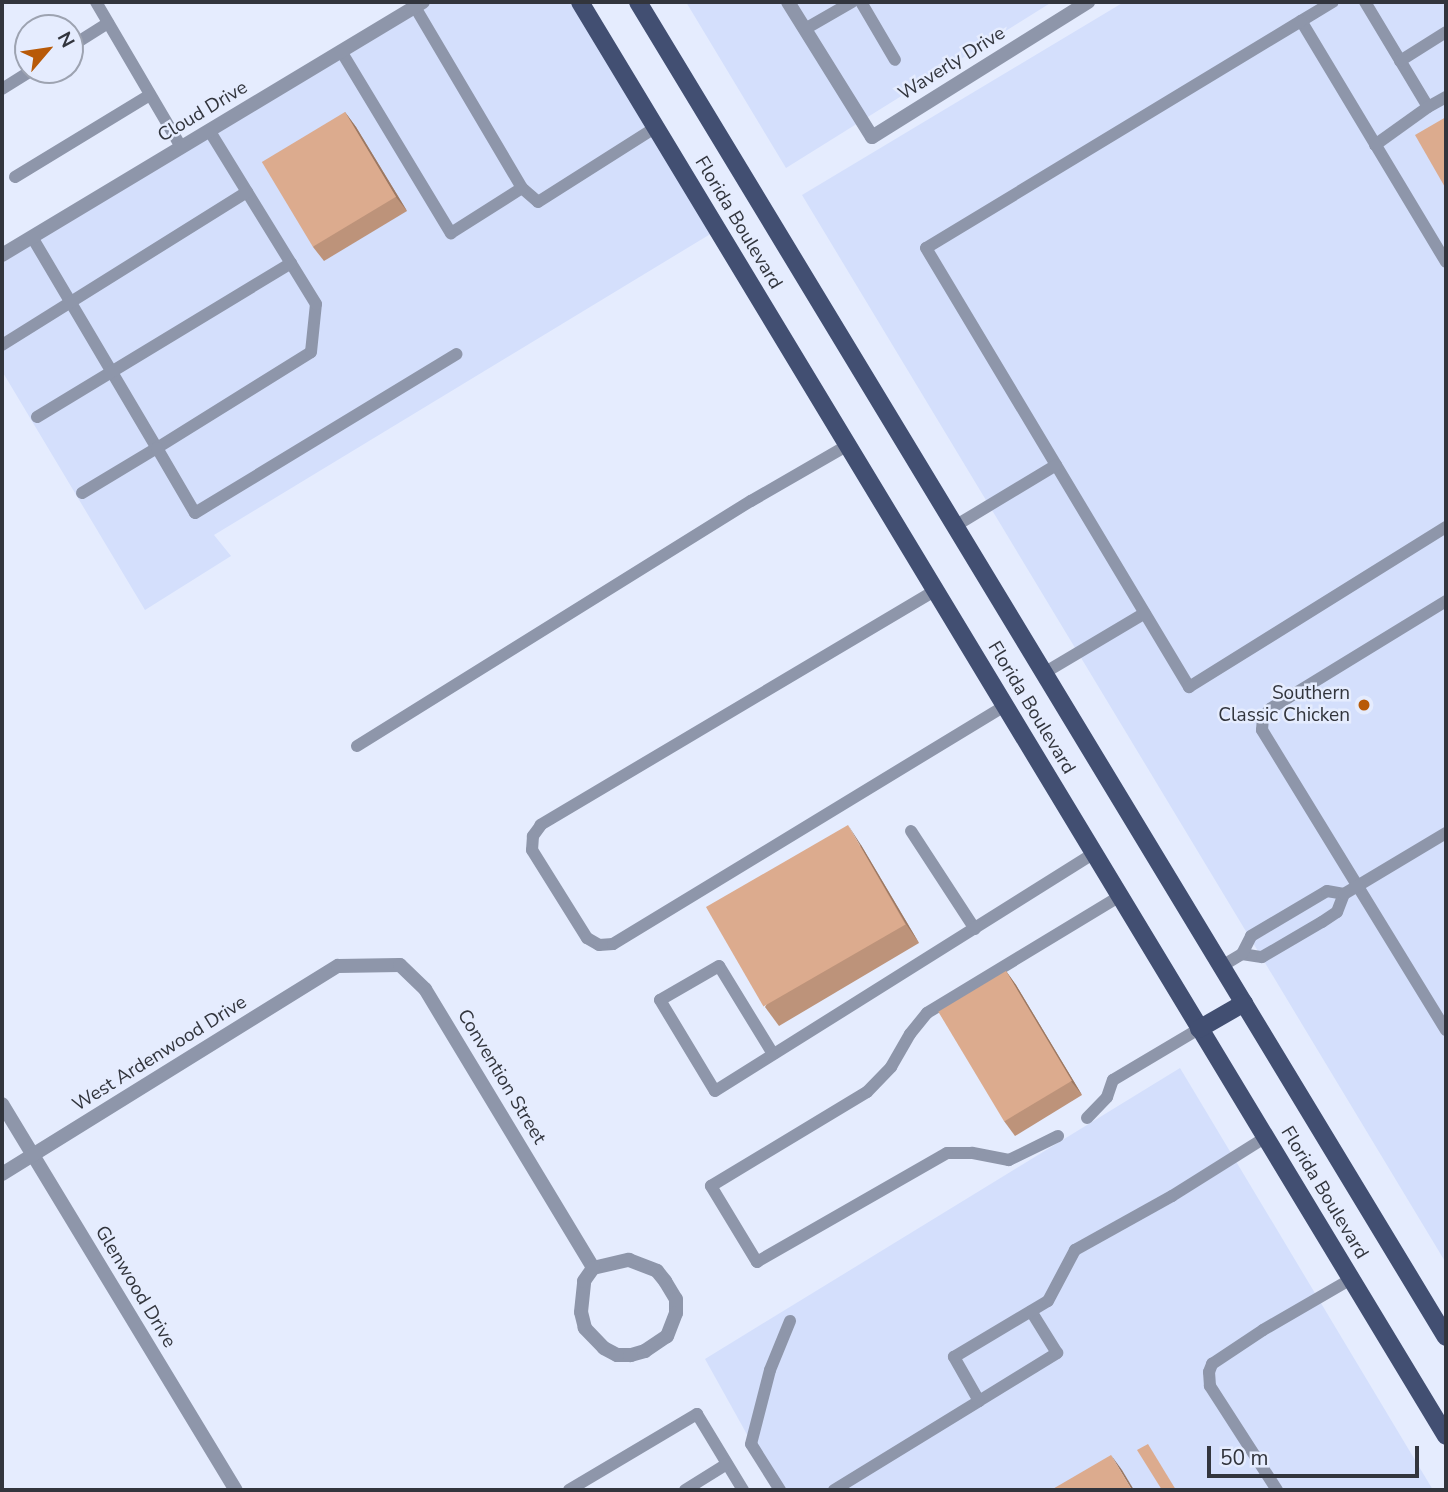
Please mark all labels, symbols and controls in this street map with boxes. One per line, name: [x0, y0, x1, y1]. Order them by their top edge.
north arrow: [14, 14, 84, 84]
street label: Waverly Drive: [894, 22, 1010, 106]
text: N: [51, 27, 80, 52]
street label: Cloud Drive: [154, 76, 252, 148]
street label: Florida Boulevard: [689, 153, 787, 293]
street label: Florida Boulevard: [982, 638, 1080, 778]
place label: Southern Classic Chicken: [1218, 683, 1350, 727]
marker: Southern Classic Chicken: [1356, 697, 1372, 713]
street label: West Ardenwood Drive: [69, 991, 251, 1117]
street label: Convention Street: [452, 1006, 550, 1148]
street label: Florida Boulevard: [1275, 1123, 1373, 1263]
street label: Glenwood Drive: [90, 1222, 180, 1352]
scale bar: [1210, 1432, 1422, 1476]
text: 50 m: [1220, 1444, 1269, 1472]

